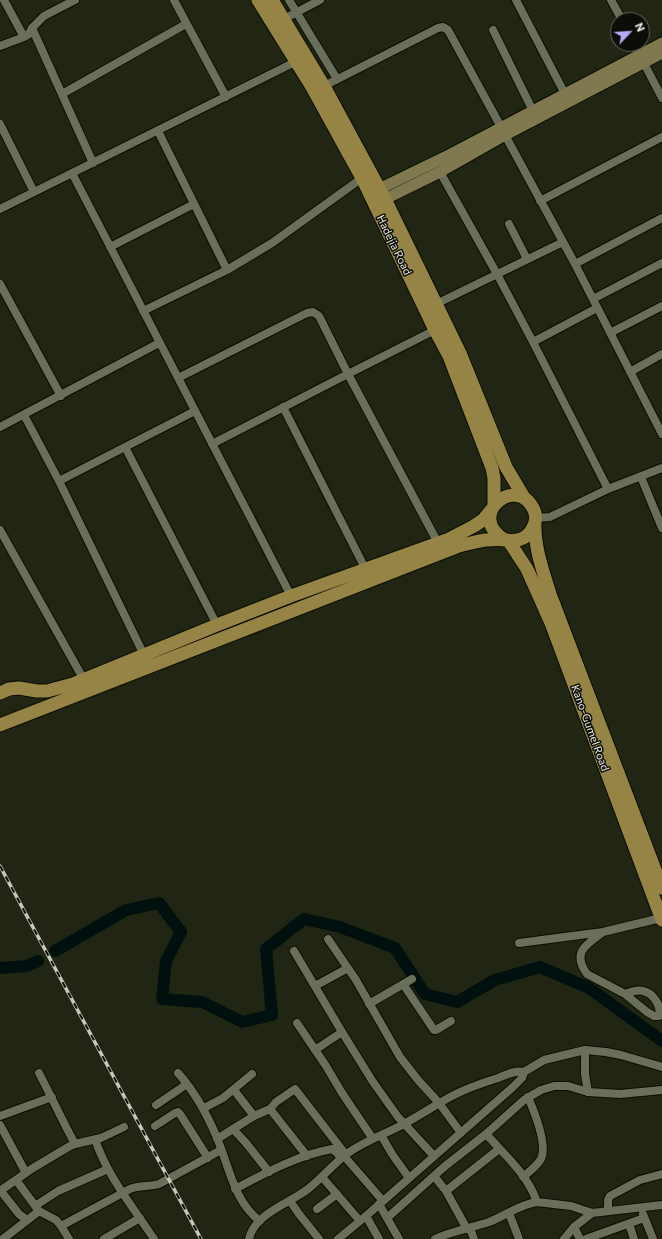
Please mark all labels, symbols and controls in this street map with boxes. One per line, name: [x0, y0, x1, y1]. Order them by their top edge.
north arrow: [610, 12, 650, 52]
text: N: [633, 21, 648, 34]
street label: Hadejia Road: [374, 213, 414, 277]
street label: Kano-Gumel Road: [568, 683, 612, 773]

